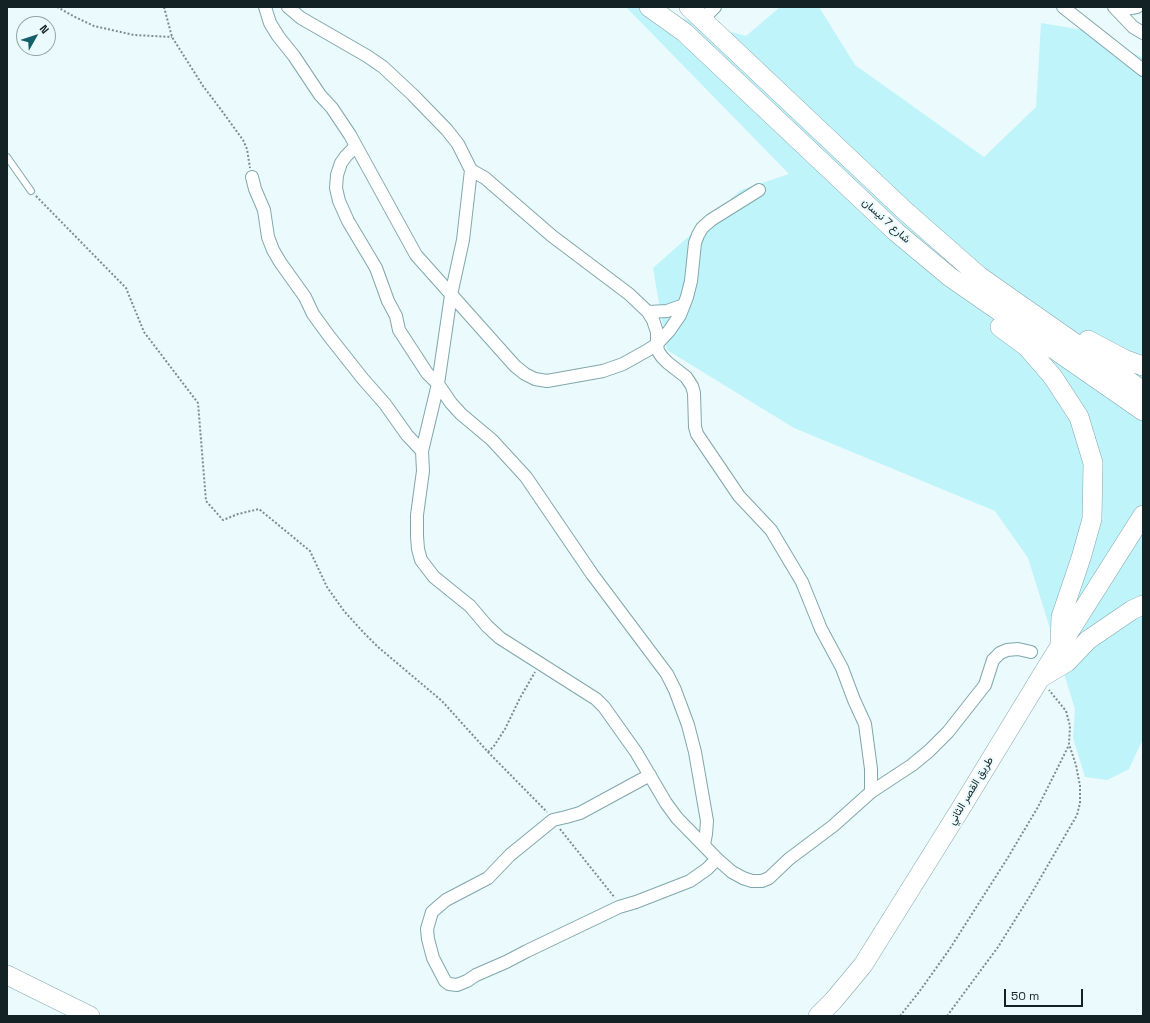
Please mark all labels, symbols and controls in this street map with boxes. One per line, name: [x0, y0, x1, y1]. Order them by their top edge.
north arrow: [16, 16, 56, 56]
text: N: [37, 22, 52, 36]
street label: شارع 7 نيسان: [859, 196, 913, 246]
street label: طريق القصر الثاني: [946, 755, 996, 827]
scale bar: [1006, 981, 1085, 1007]
text: 50 m: [1011, 988, 1039, 1004]

